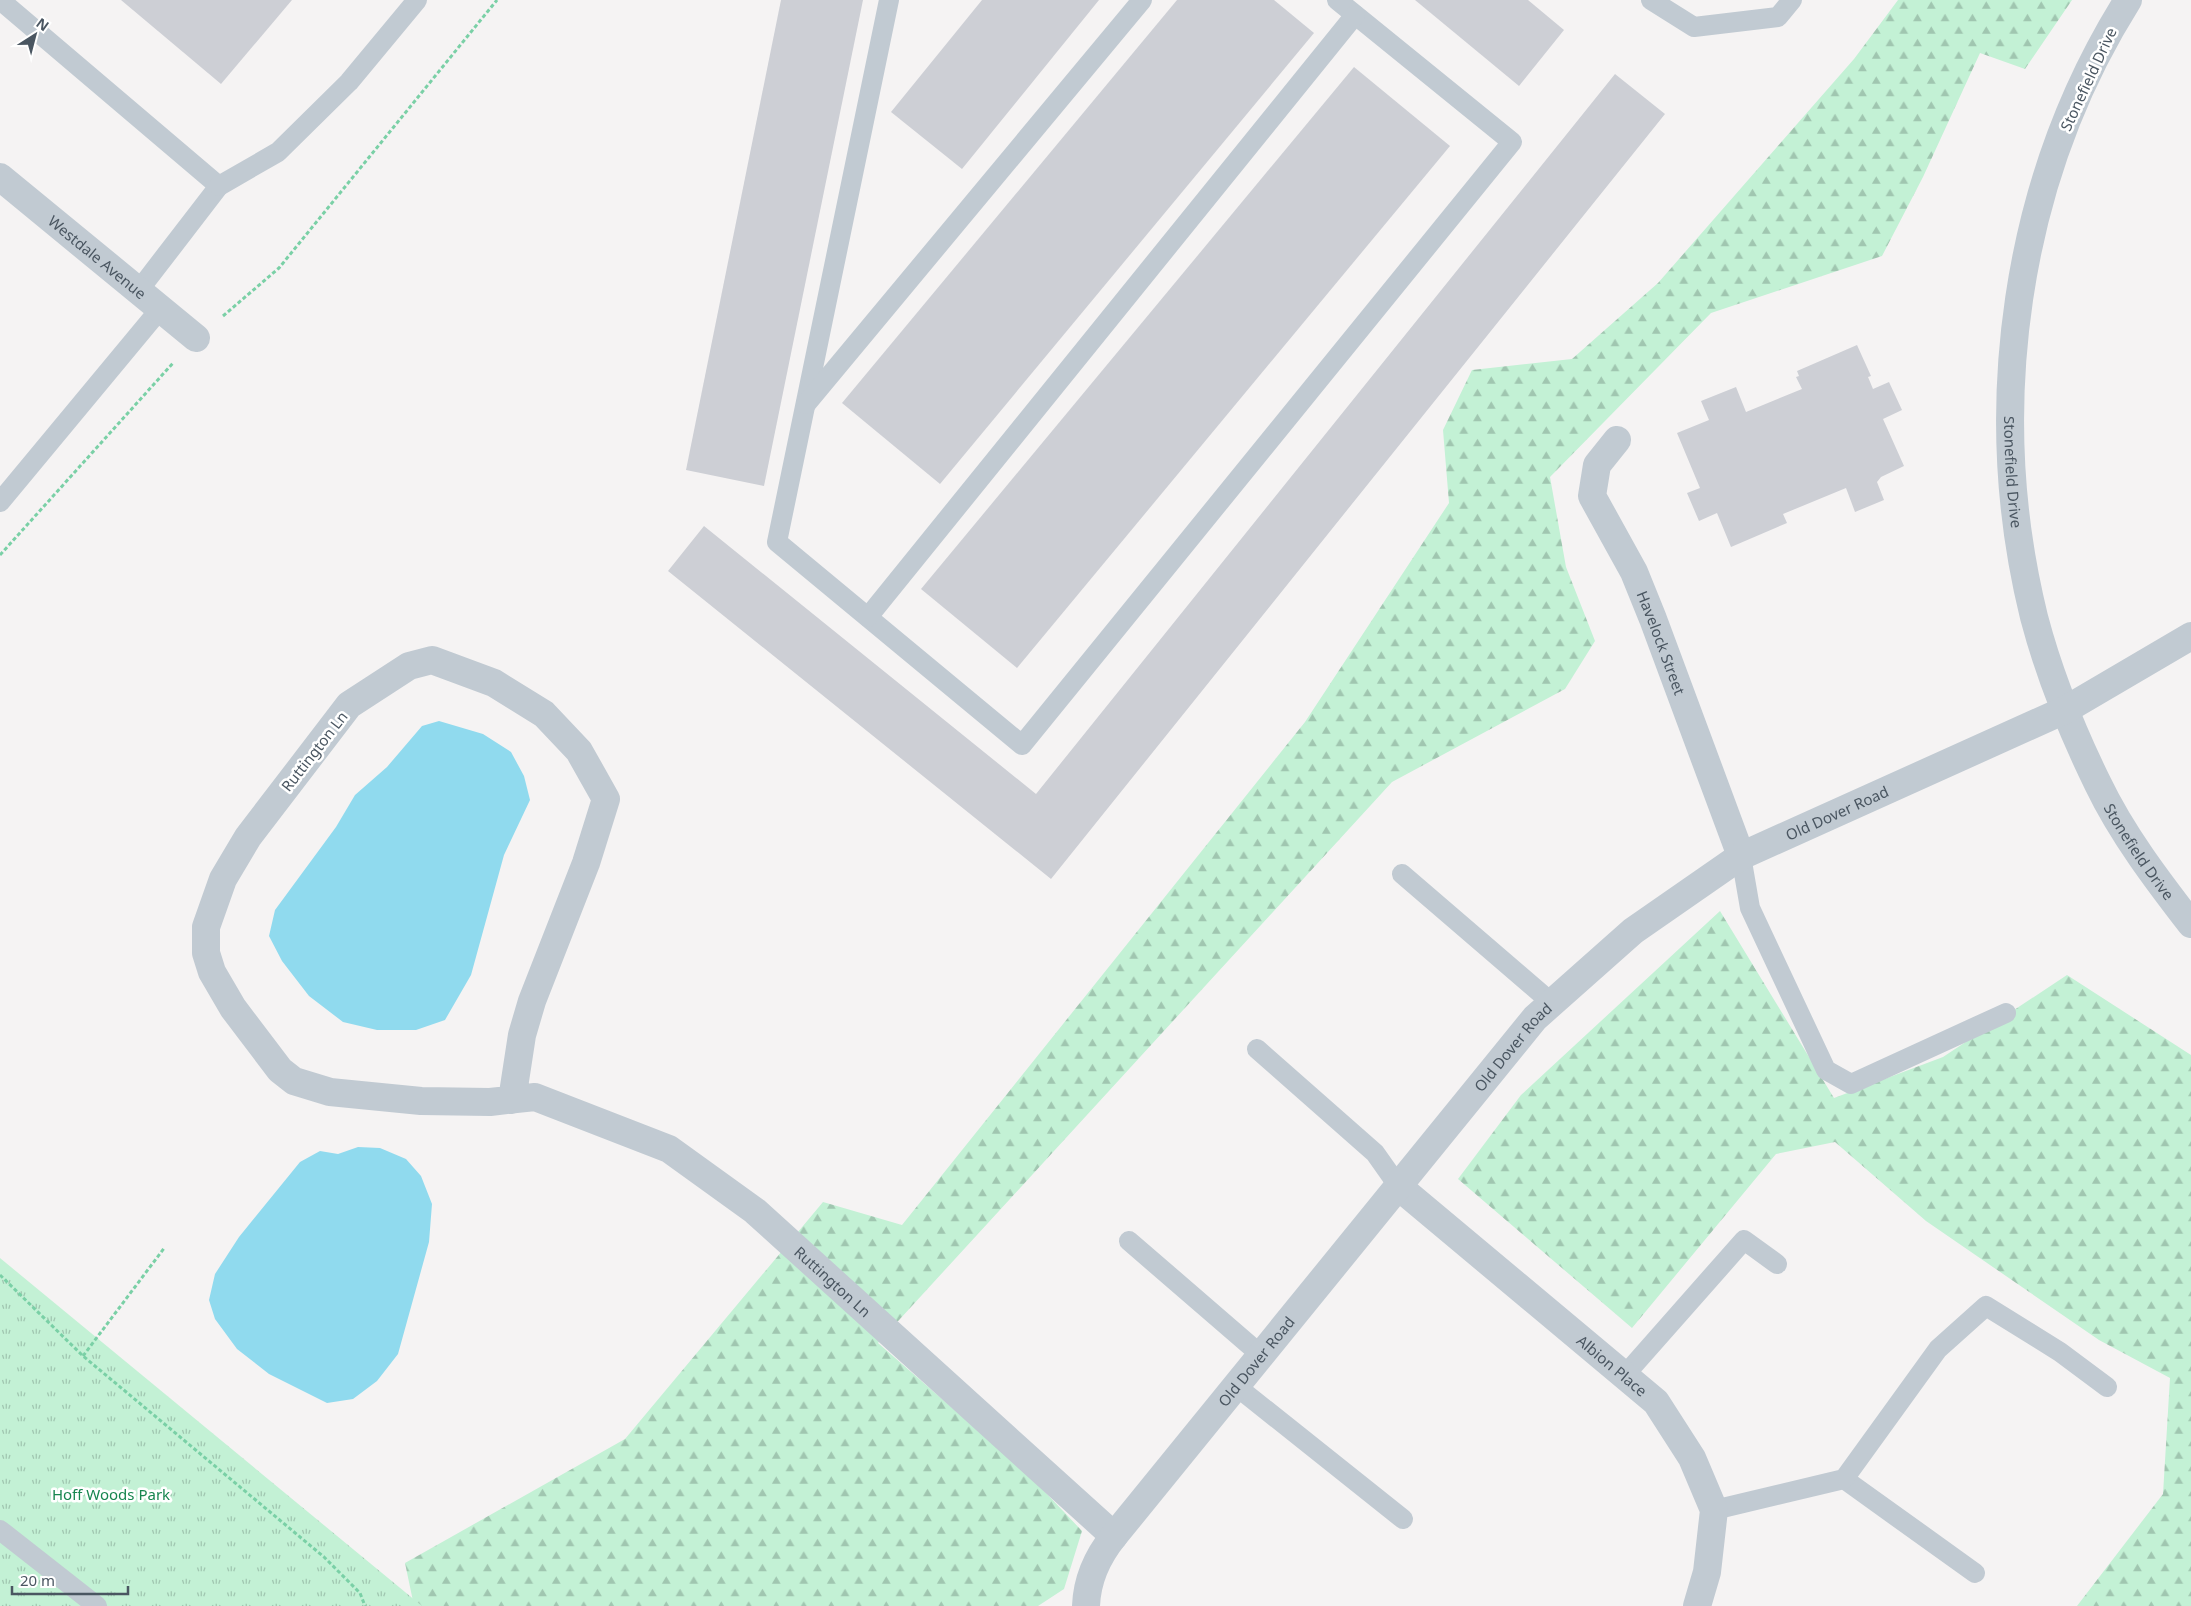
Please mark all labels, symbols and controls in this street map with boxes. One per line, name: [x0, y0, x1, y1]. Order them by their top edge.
north arrow: [10, 10, 60, 60]
text: N: [33, 13, 53, 35]
street label: Stonefield Drive: [2055, 24, 2121, 134]
street label: Westdale Avenue: [44, 211, 151, 303]
street label: Stonefield Drive: [2000, 416, 2027, 529]
street label: Havelock Street: [1633, 588, 1690, 698]
street label: Ruttington Ln: [276, 707, 352, 795]
street label: Old Dover Road: [1782, 781, 1892, 845]
street label: Stonefield Drive: [2100, 800, 2179, 904]
street label: Old Dover Road: [1469, 998, 1556, 1095]
street label: Ruttington Ln: [790, 1242, 875, 1321]
street label: Old Dover Road: [1213, 1312, 1299, 1410]
street label: Albion Place: [1573, 1330, 1652, 1401]
park label: Hoff Woods Park: [52, 1484, 170, 1504]
scale bar: [12, 1564, 129, 1596]
text: 20 m: [20, 1570, 55, 1590]

